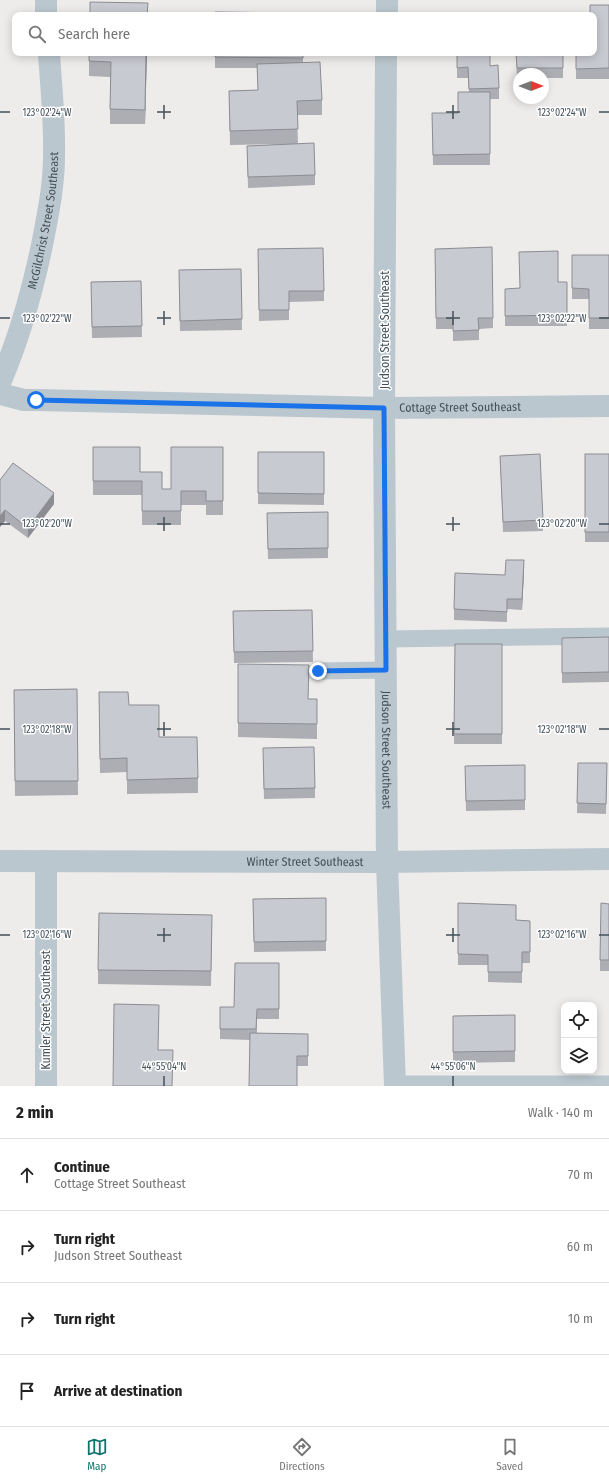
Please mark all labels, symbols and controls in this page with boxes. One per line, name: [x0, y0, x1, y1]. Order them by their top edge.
search box: [12, 12, 597, 56]
icon: search: [26, 23, 48, 45]
text: Search here: [58, 25, 130, 43]
north arrow: [513, 68, 549, 104]
text: 123°02'24"W: [23, 107, 72, 119]
text: 123°02'24"W: [538, 107, 587, 119]
street label: McGilchrist Street Southeast: [25, 152, 61, 291]
street label: Judson Street Southeast: [378, 271, 392, 389]
text: 123°02'22"W: [22, 313, 72, 325]
text: 123°02'22"W: [537, 313, 587, 325]
route start: [27, 391, 45, 409]
street label: Cottage Street Southeast: [399, 400, 521, 415]
text: 123°02'20"W: [22, 518, 72, 530]
text: 123°02'20"W: [537, 518, 587, 530]
route end: [309, 662, 327, 680]
street label: Judson Street Southeast: [379, 691, 394, 809]
text: 123°02'18"W: [22, 724, 72, 736]
text: 123°02'18"W: [537, 724, 587, 736]
street label: Winter Street Southeast: [246, 855, 364, 869]
text: 123°02'16"W: [23, 929, 72, 941]
text: 123°02'16"W: [538, 929, 587, 941]
street label: Kumler Street Southeast: [39, 950, 53, 1070]
map controls: [561, 1002, 597, 1074]
button: locate: [561, 1002, 597, 1038]
button: layers: [561, 1038, 597, 1074]
text: 44°55'04"N: [142, 1061, 186, 1073]
text: 44°55'06"N: [431, 1061, 475, 1073]
text: 2 min: [16, 1102, 54, 1123]
text: Walk · 140 m: [528, 1105, 593, 1120]
text: Continue: [54, 1158, 110, 1176]
icon: ahead: [16, 1164, 38, 1186]
text: 70 m: [568, 1167, 593, 1182]
text: Cottage Street Southeast: [54, 1176, 186, 1191]
text: Turn right: [54, 1230, 115, 1248]
icon: right: [16, 1236, 38, 1258]
text: 60 m: [567, 1239, 593, 1254]
text: Judson Street Southeast: [54, 1248, 182, 1263]
icon: right: [16, 1308, 38, 1330]
text: Turn right: [54, 1310, 115, 1328]
text: 10 m: [568, 1311, 593, 1326]
icon: arrive: [16, 1380, 38, 1402]
text: Arrive at destination: [54, 1382, 182, 1400]
tab: Map: [86, 1436, 108, 1473]
tab: Directions: [279, 1436, 325, 1473]
tab: Saved: [496, 1436, 523, 1473]

